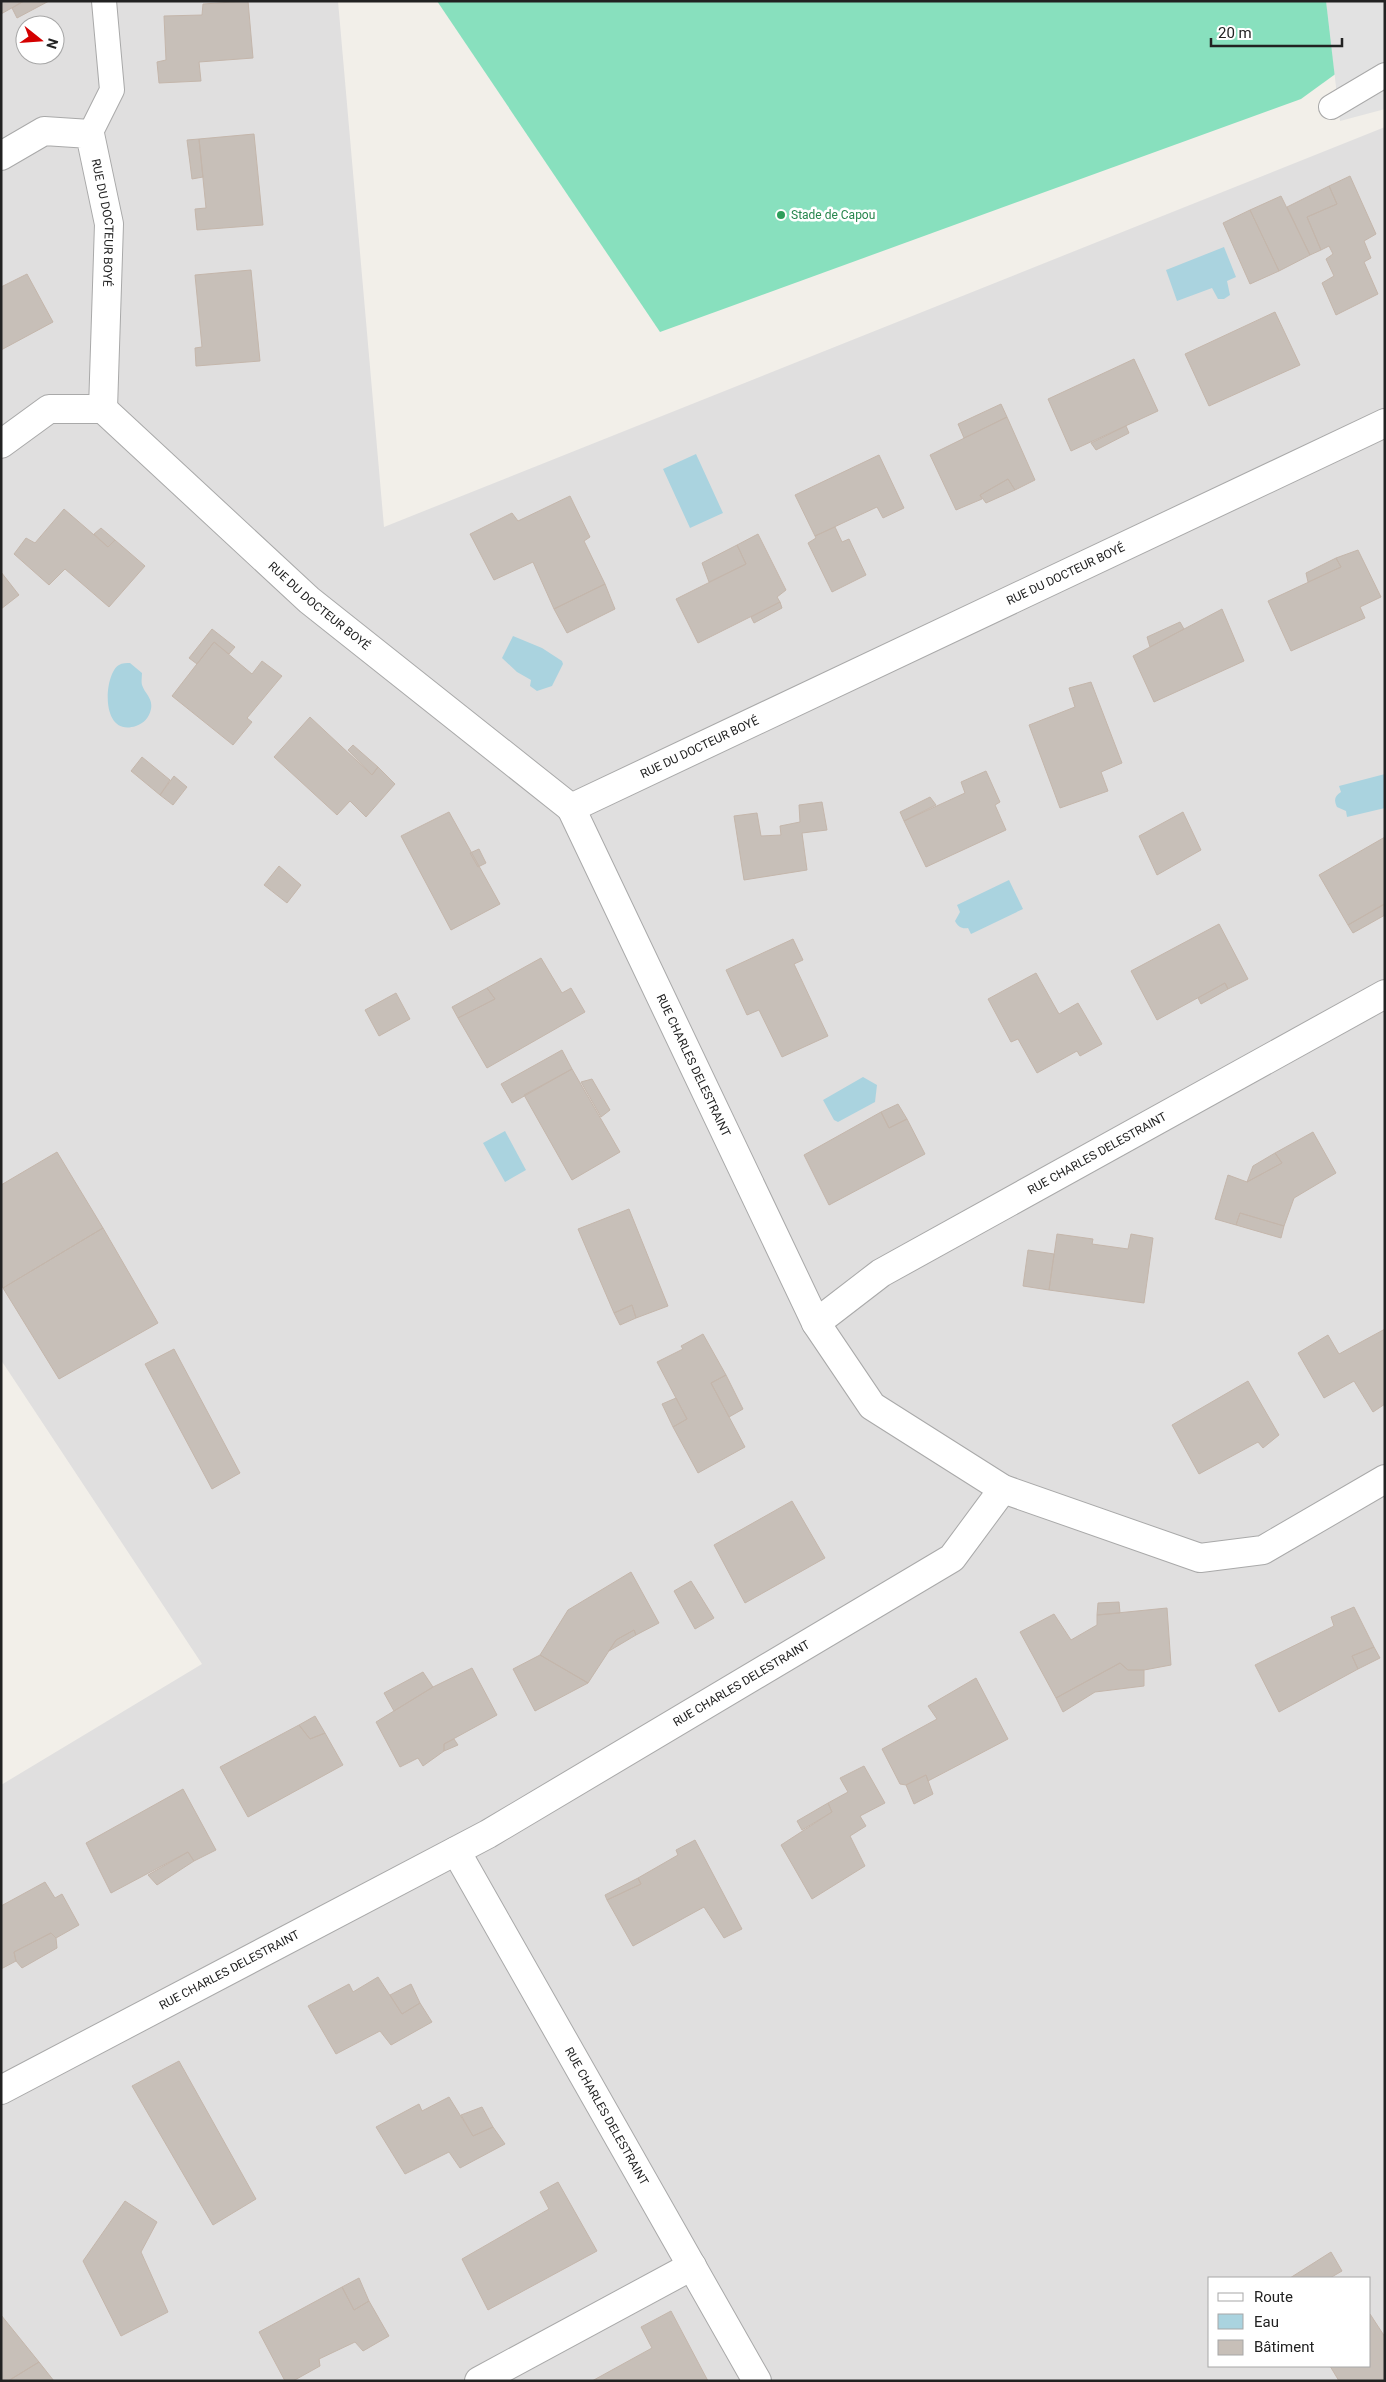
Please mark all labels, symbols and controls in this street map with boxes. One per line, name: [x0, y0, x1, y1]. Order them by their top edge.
north arrow: [15, 15, 65, 65]
scale bar: [1211, 15, 1342, 47]
text: 20 m: [1218, 24, 1252, 42]
text: N: [43, 37, 62, 51]
street label: RUE DU DOCTEUR BOYÉ: [88, 158, 116, 287]
place label: Stade de Capou: [791, 208, 875, 222]
marker: Stade de Capou: [775, 209, 787, 221]
street label: RUE DU DOCTEUR BOYÉ: [1004, 539, 1127, 608]
street label: RUE DU DOCTEUR BOYÉ: [265, 559, 374, 653]
street label: RUE DU DOCTEUR BOYÉ: [638, 712, 761, 781]
street label: RUE CHARLES DELESTRAINT: [654, 992, 733, 1139]
street label: RUE CHARLES DELESTRAINT: [1025, 1109, 1169, 1197]
street label: RUE CHARLES DELESTRAINT: [671, 1637, 812, 1729]
street label: RUE CHARLES DELESTRAINT: [157, 1927, 302, 2013]
street label: RUE CHARLES DELESTRAINT: [562, 2045, 651, 2188]
legend: [1208, 2277, 1371, 2367]
text: Route: [1254, 2288, 1293, 2306]
text: Eau: [1254, 2313, 1279, 2331]
text: Bâtiment: [1254, 2338, 1314, 2356]

